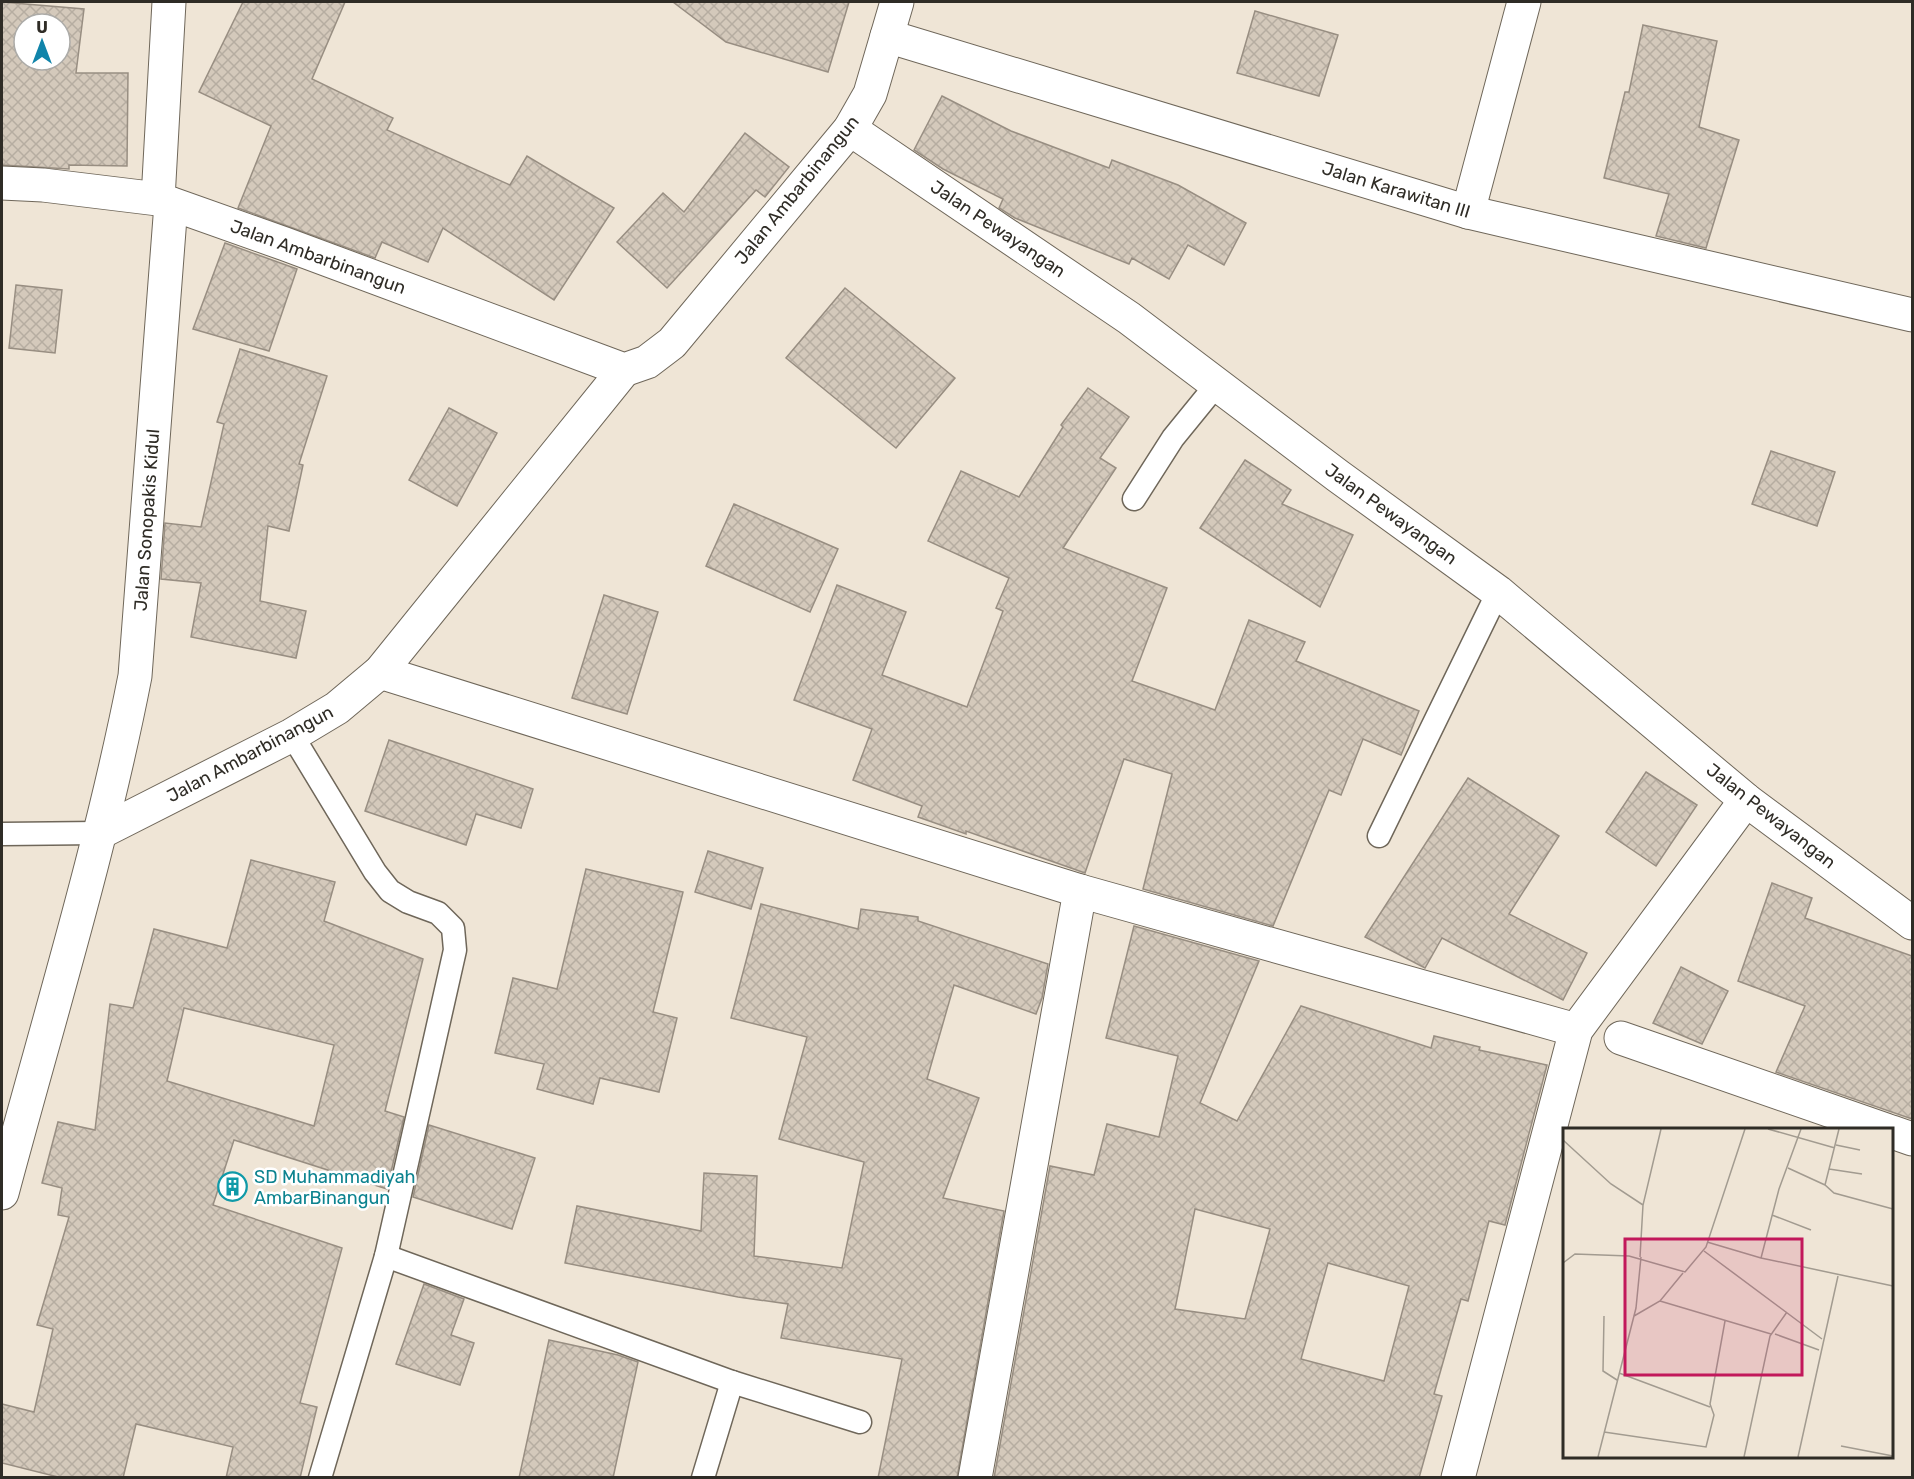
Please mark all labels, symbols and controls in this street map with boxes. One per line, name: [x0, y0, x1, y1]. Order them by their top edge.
north arrow: [12, 12, 72, 72]
text: U: [36, 18, 48, 37]
street label: Jalan Ambarbinangun: [730, 111, 864, 269]
street label: Jalan Karawitan III: [1319, 157, 1473, 223]
street label: Jalan Pewayangan: [926, 176, 1070, 282]
street label: Jalan Ambarbinangun: [227, 215, 409, 299]
street label: Jalan Sonopakis Kidul: [130, 428, 164, 612]
street label: Jalan Pewayangan: [1321, 459, 1461, 569]
street label: Jalan Ambarbinangun: [163, 701, 337, 807]
street label: Jalan Pewayangan: [1702, 759, 1840, 873]
inset map: [1563, 1128, 1893, 1458]
place label: SD Muhammadiyah AmbarBinangun: [254, 1166, 416, 1209]
building icon: SD Muhammadiyah AmbarBinangun: [217, 1171, 249, 1203]

